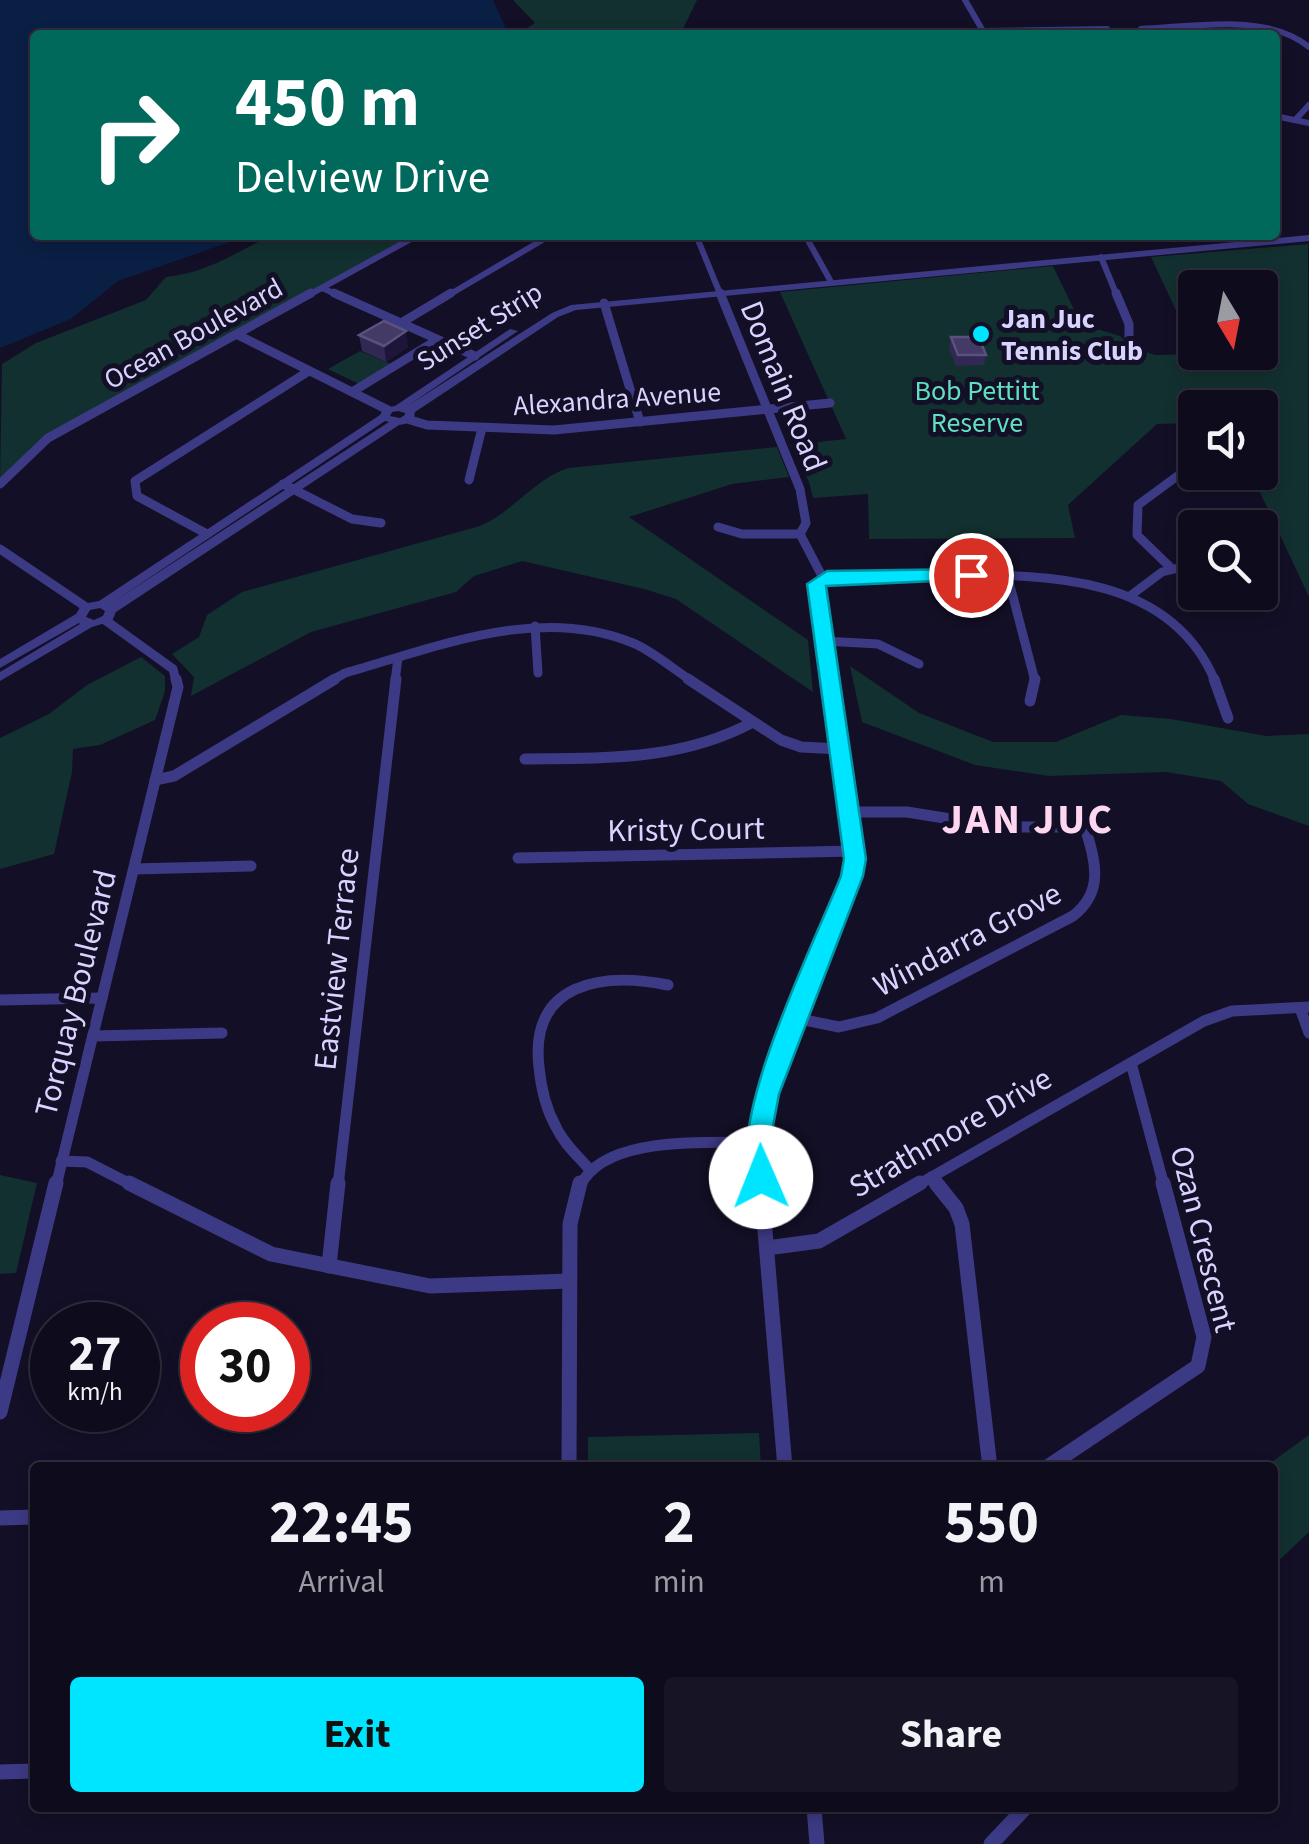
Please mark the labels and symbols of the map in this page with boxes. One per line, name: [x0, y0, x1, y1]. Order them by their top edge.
street label: Ocean Boulevard: [97, 268, 290, 400]
north arrow: [1178, 270, 1278, 370]
street label: Sunset Strip: [409, 272, 550, 381]
street label: Domain Road: [728, 294, 838, 479]
place label: Jan Juc Tennis Club: [1001, 299, 1143, 371]
marker: Jan Juc Tennis Club: [970, 323, 992, 345]
park label: Bob Pettitt Reserve: [914, 371, 1040, 443]
street label: Alexandra Avenue: [512, 372, 722, 426]
pin: [929, 533, 1014, 618]
district label: JAN JUC: [941, 790, 1115, 850]
street label: Kristy Court: [607, 806, 765, 854]
street label: Eastview Terrace: [302, 846, 372, 1072]
street label: Torquay Boulevard: [23, 865, 129, 1121]
street label: Windarra Grove: [865, 871, 1070, 1009]
street label: Strathmore Drive: [840, 1056, 1061, 1210]
position arrow: [709, 1125, 813, 1229]
street label: Ozan Crescent: [1158, 1141, 1248, 1337]
speed limit sign: 30: [180, 1302, 310, 1432]

